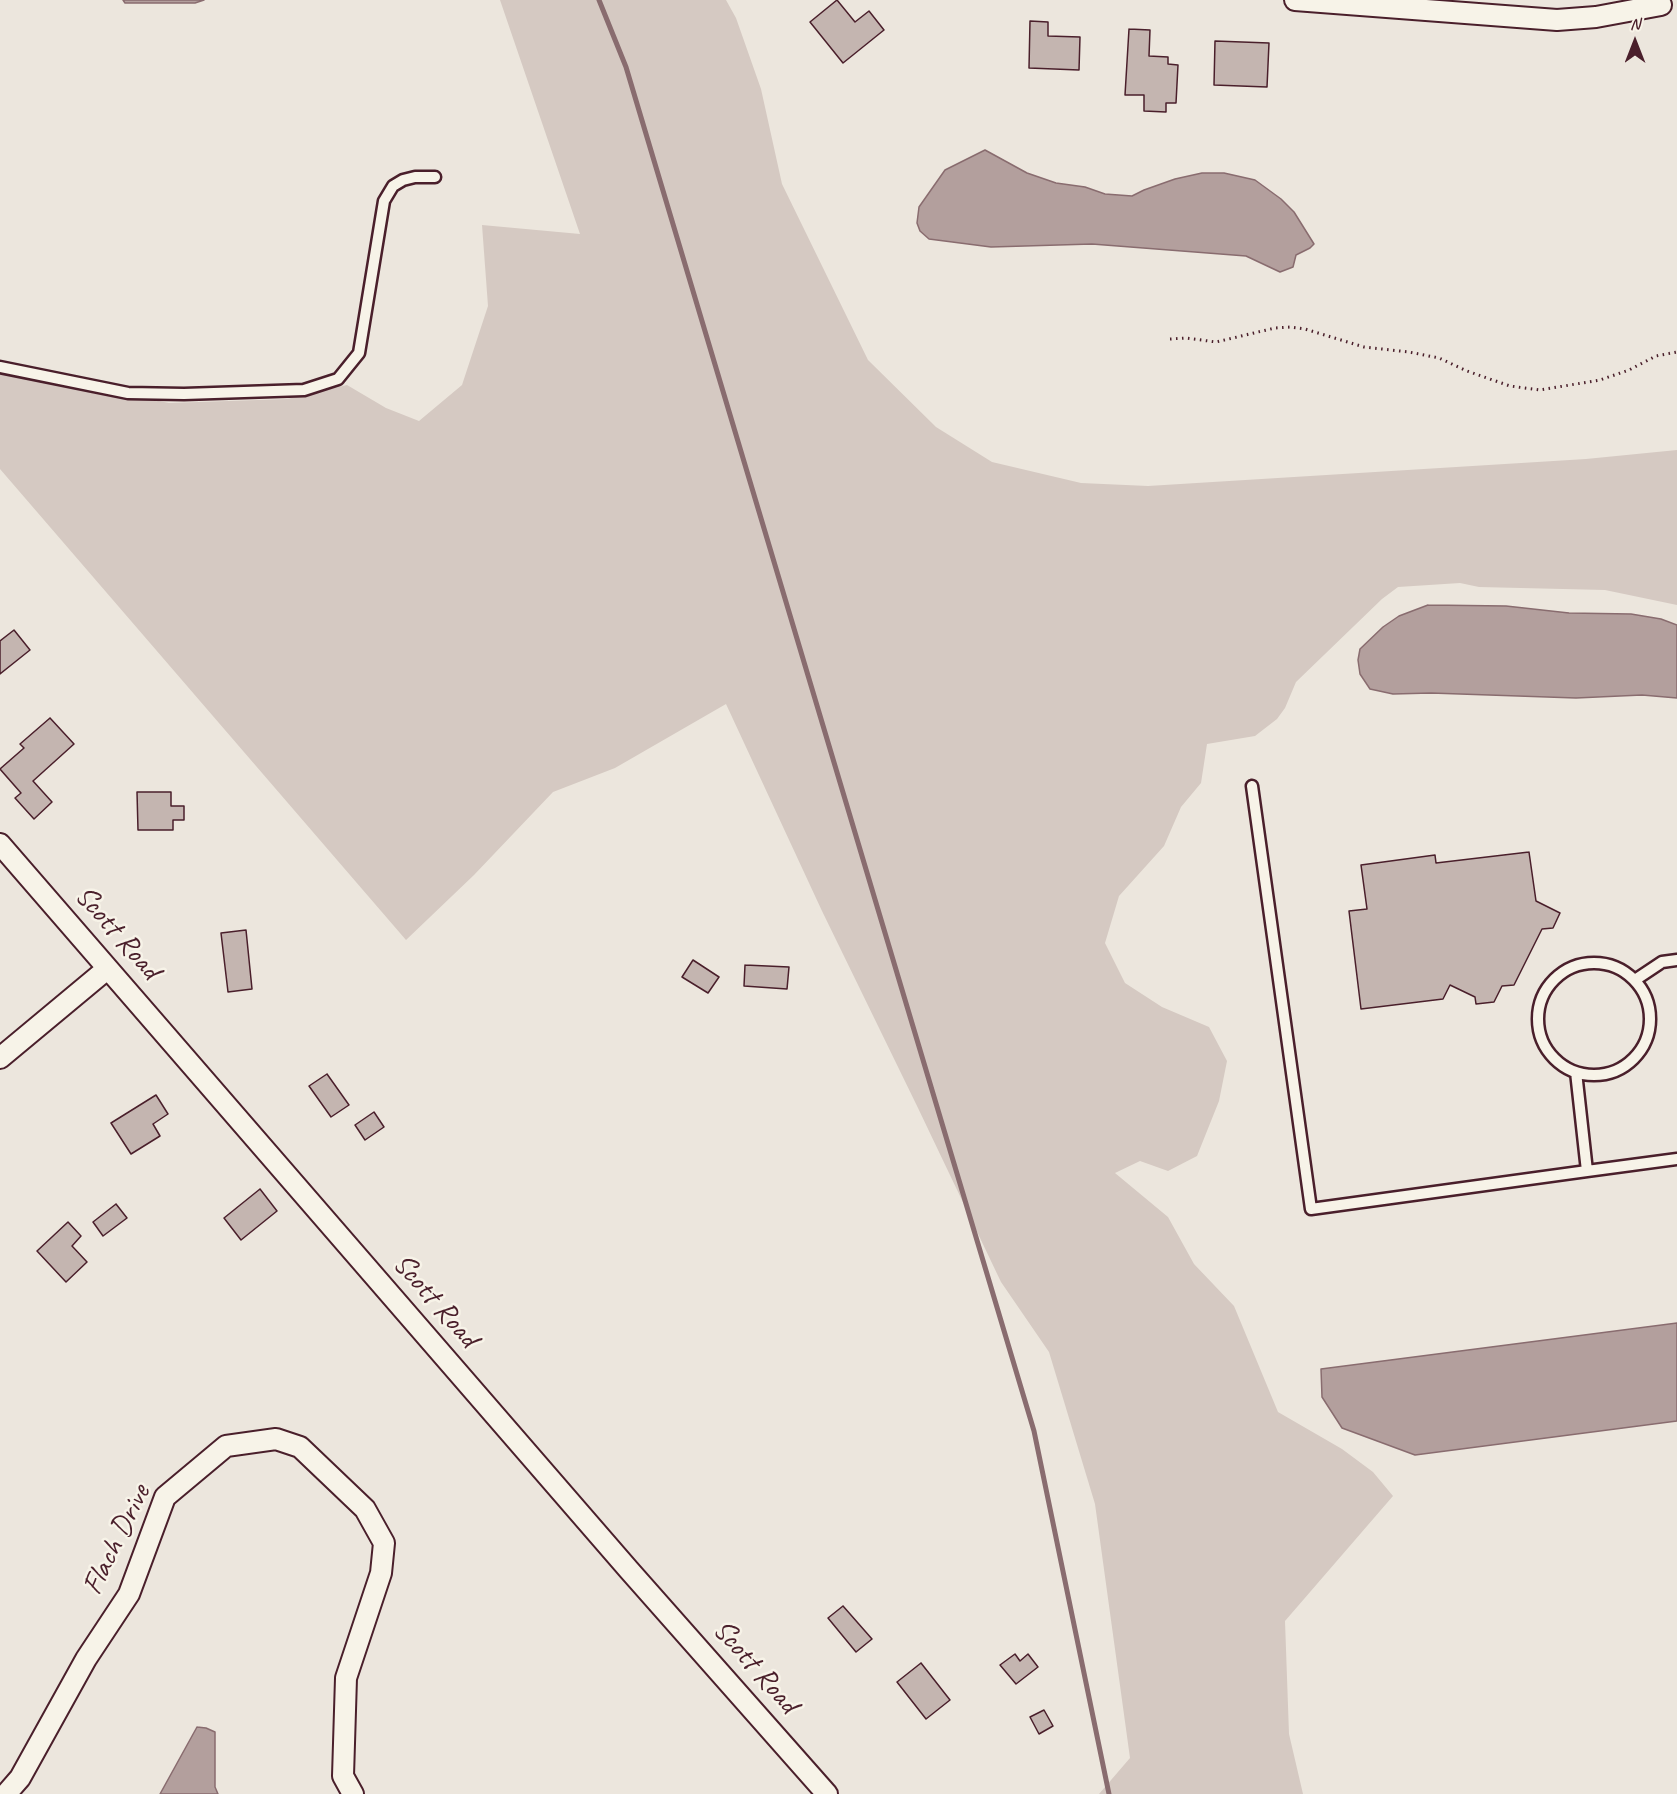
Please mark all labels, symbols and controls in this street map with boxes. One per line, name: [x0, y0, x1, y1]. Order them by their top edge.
north arrow: [1605, 12, 1665, 72]
text: N: [1630, 14, 1640, 34]
street label: Scott Road: [66, 879, 168, 987]
street label: Scott Road: [384, 1247, 486, 1355]
street label: Flach Drive: [75, 1479, 159, 1601]
street label: Scott Road: [704, 1613, 806, 1721]

